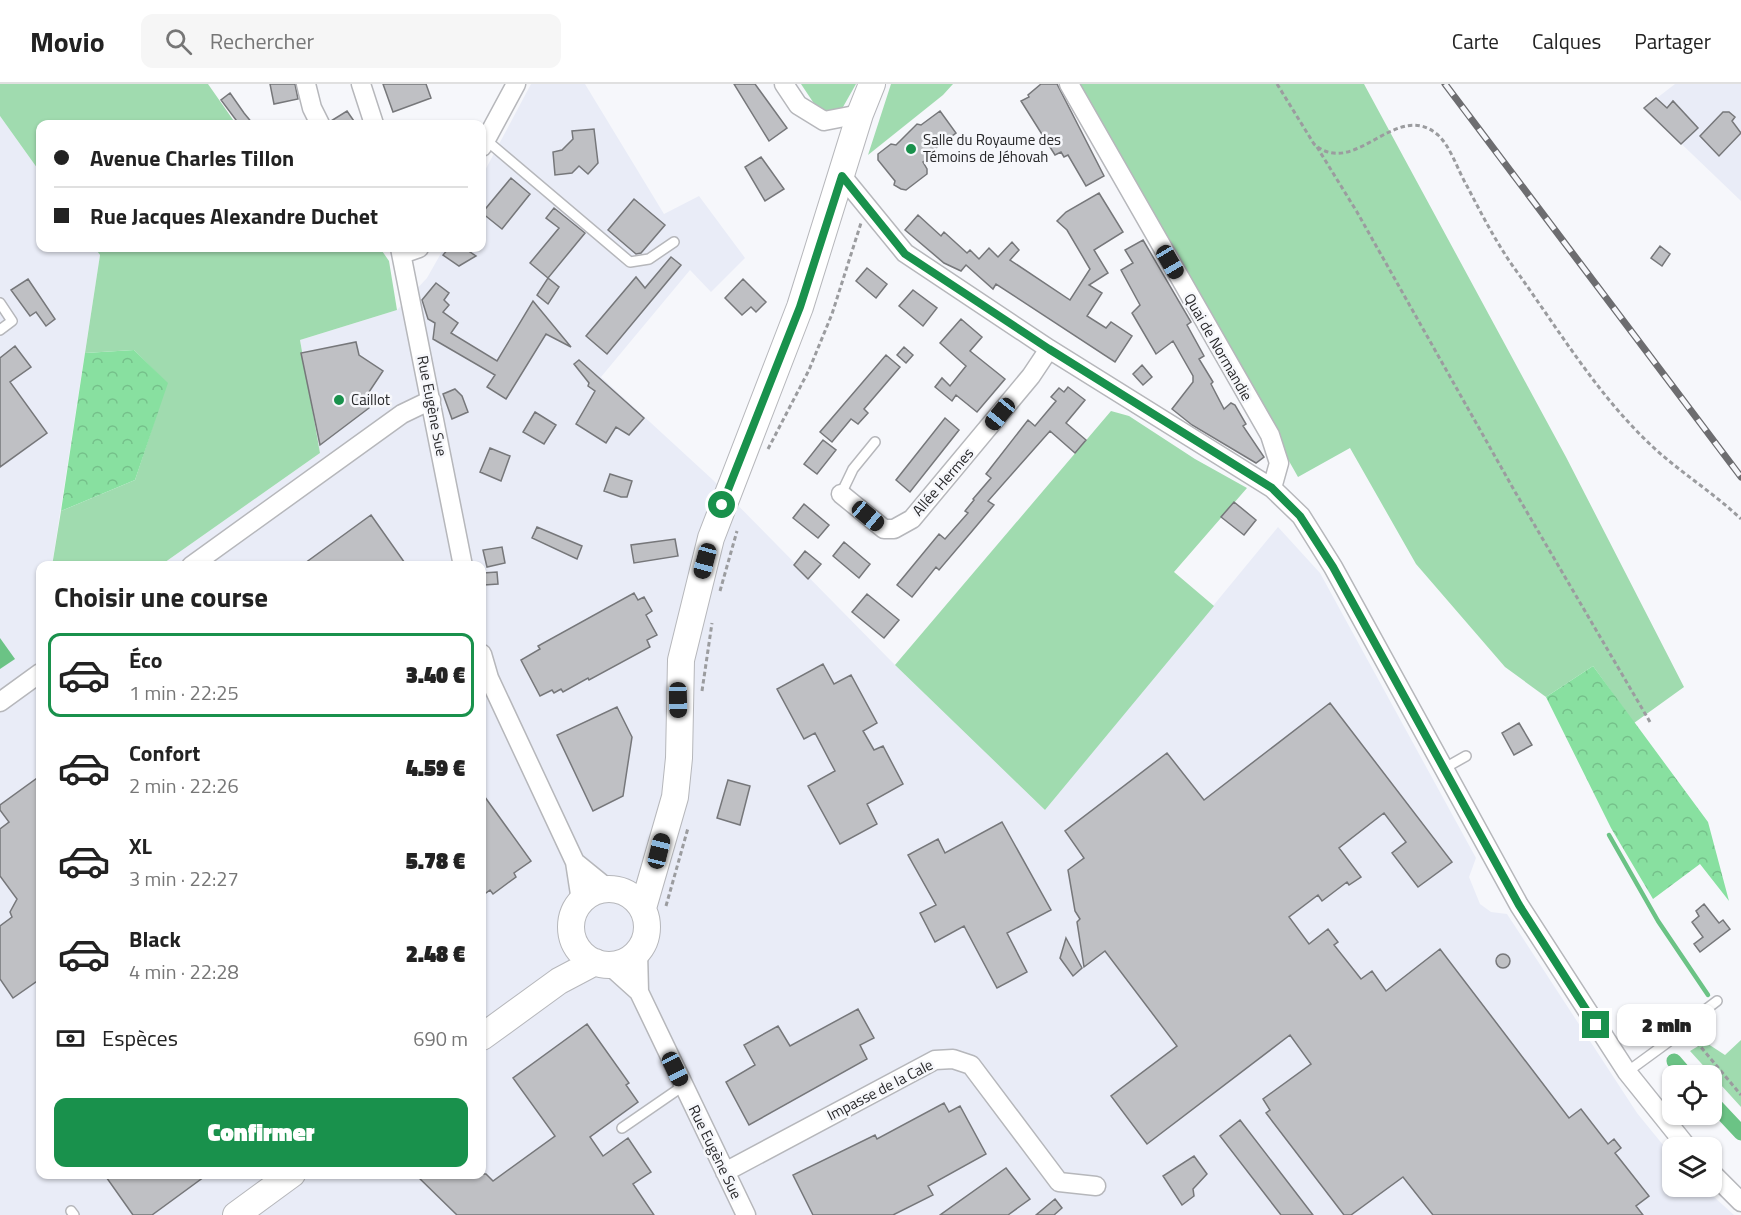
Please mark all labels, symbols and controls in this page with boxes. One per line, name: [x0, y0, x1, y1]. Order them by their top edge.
search box: [141, 14, 561, 68]
text: Movio: [30, 20, 105, 63]
text: Rechercher: [210, 24, 314, 58]
icon: search: [162, 25, 195, 58]
text: Carte: [1452, 25, 1499, 57]
text: Calques: [1532, 25, 1601, 57]
text: Partager: [1634, 25, 1711, 57]
place label: Salle du Royaume des Témoins de Jéhovah: [923, 128, 1061, 168]
text: Avenue Charles Tillon: [90, 141, 294, 175]
marker: Salle du Royaume des Témoins de Jéhovah: [904, 142, 918, 156]
text: Rue Jacques Alexandre Duchet: [90, 199, 378, 233]
car: [1153, 242, 1187, 282]
street label: Quai de Normandie: [1178, 289, 1259, 405]
street label: Rue Eugène Sue: [411, 354, 454, 458]
place label: Caillot: [351, 388, 391, 411]
marker: Caillot: [332, 393, 346, 407]
car: [982, 394, 1018, 434]
street label: Allée Hermes: [906, 442, 979, 521]
route start: [708, 491, 735, 518]
car: [848, 498, 888, 534]
car: [692, 541, 718, 581]
text: Choisir une course: [54, 576, 268, 617]
text: Éco: [129, 643, 162, 677]
icon: car: [57, 648, 111, 702]
text: 3.40 €: [406, 658, 465, 692]
text: 1 min · 22:25: [129, 677, 239, 708]
car: [669, 682, 687, 718]
text: Confort: [129, 736, 200, 770]
icon: car: [57, 741, 111, 795]
text: 4.59 €: [406, 751, 465, 785]
text: 2 min · 22:26: [129, 770, 239, 801]
text: XL: [129, 829, 152, 863]
car: [646, 831, 672, 871]
icon: car: [57, 834, 111, 888]
text: 5.78 €: [406, 844, 465, 878]
text: 3 min · 22:27: [129, 863, 239, 894]
text: Black: [129, 922, 181, 956]
icon: car: [57, 927, 111, 981]
text: 2.48 €: [406, 937, 465, 971]
text: 4 min · 22:28: [129, 956, 239, 987]
callout: 2 min: [1617, 1004, 1716, 1046]
text: 2 min: [1642, 1009, 1691, 1040]
route end: [1582, 1011, 1609, 1038]
text: Espèces: [102, 1021, 178, 1055]
icon: cash: [54, 1022, 87, 1055]
text: 690 m: [413, 1023, 468, 1054]
car: [659, 1049, 691, 1089]
street label: Impasse de la Cale: [823, 1053, 937, 1126]
map controls: [1662, 1065, 1722, 1197]
button: locate: [1662, 1065, 1722, 1125]
button: Confirmer: [54, 1098, 468, 1167]
street label: Rue Eugène Sue: [683, 1101, 748, 1203]
button: layers: [1662, 1137, 1722, 1197]

